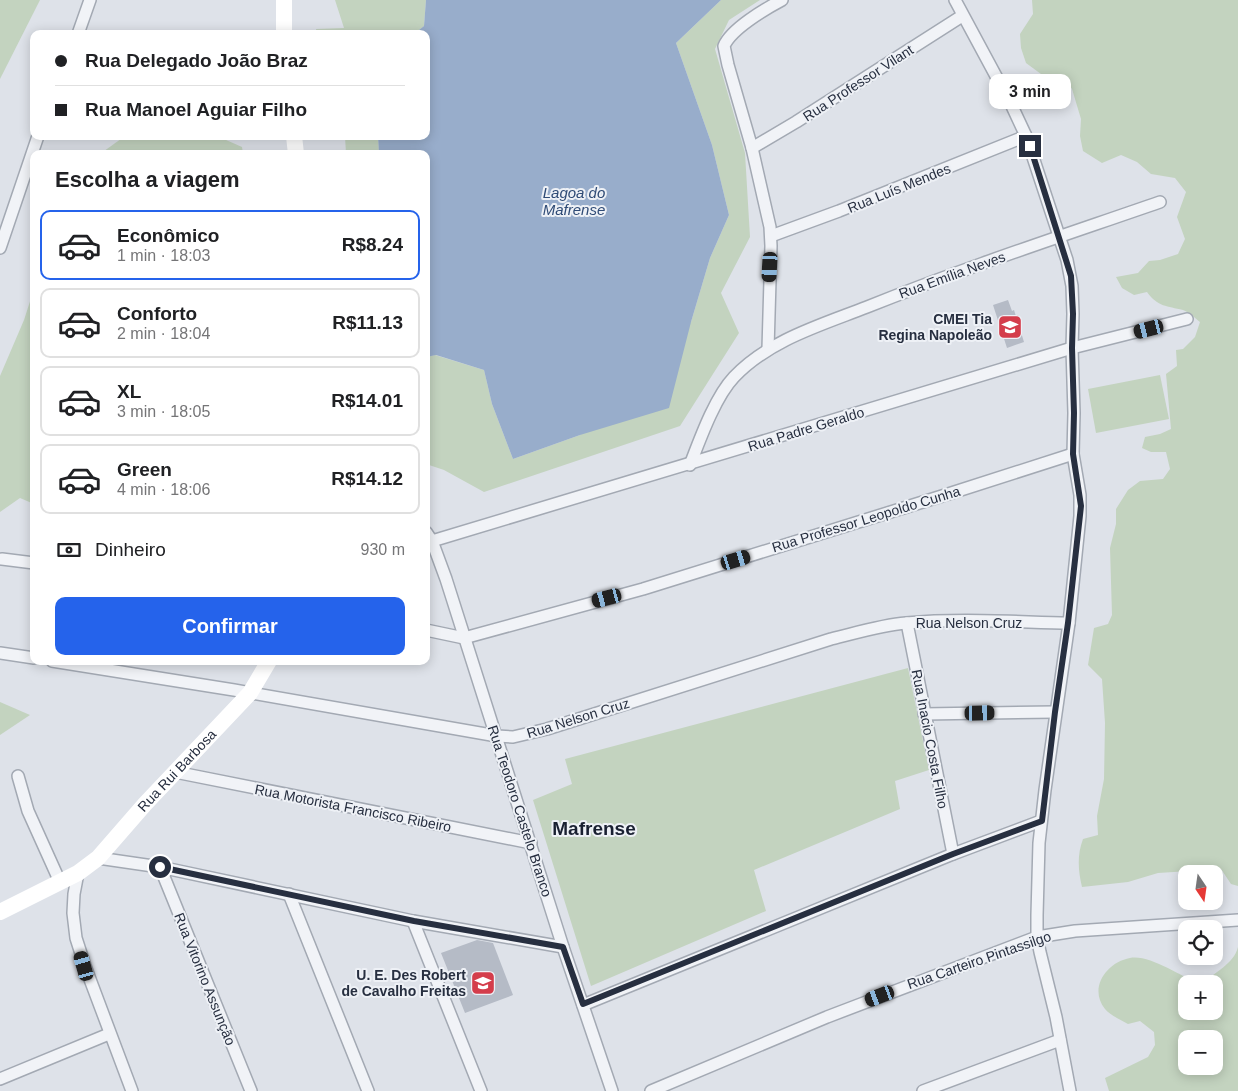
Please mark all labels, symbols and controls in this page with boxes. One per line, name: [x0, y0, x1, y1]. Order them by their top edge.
street label: Rua Professor Vilant: [800, 41, 916, 125]
text: Rua Delegado João Braz: [85, 50, 308, 71]
callout: 3 min: [989, 74, 1071, 108]
text: 3 min: [1009, 83, 1051, 100]
text: Rua Manoel Aguiar Filho: [85, 99, 307, 120]
route end: [1019, 135, 1041, 157]
street label: Rua Luís Mendes: [845, 160, 953, 216]
text: Escolha a viagem: [55, 167, 240, 192]
water label: Lagoa do Mafrense: [543, 184, 605, 218]
icon: car: [57, 223, 102, 268]
text: Econômico: [117, 225, 219, 246]
text: R$8.24: [342, 234, 403, 255]
text: 1 min · 18:03: [117, 247, 210, 264]
street label: Rua Emília Neves: [897, 248, 1007, 302]
car: [761, 252, 778, 282]
icon: car: [57, 301, 102, 346]
text: Conforto: [117, 303, 197, 324]
place label: CMEI Tia Regina Napoleão: [878, 311, 992, 343]
text: R$11.13: [332, 312, 403, 333]
school or university icon: CMEI Tia Regina Napoleão: [997, 314, 1023, 340]
car: [1132, 318, 1165, 340]
text: 2 min · 18:04: [117, 325, 210, 342]
icon: car: [57, 379, 102, 424]
text: XL: [117, 381, 141, 402]
text: R$14.01: [331, 390, 403, 411]
text: 3 min · 18:05: [117, 403, 210, 420]
street label: Rua Padre Geraldo: [746, 404, 866, 454]
icon: car: [57, 457, 102, 502]
text: Green: [117, 459, 172, 480]
text: R$14.12: [331, 468, 403, 489]
text: 4 min · 18:06: [117, 481, 210, 498]
street label: Rua Professor Leopoldo Cunha: [770, 483, 962, 555]
icon: cash: [55, 536, 83, 564]
text: Dinheiro: [95, 539, 166, 560]
text: 930 m: [361, 541, 405, 558]
car: [719, 548, 752, 572]
car: [590, 587, 623, 609]
button: Confirmar: [55, 597, 405, 655]
street label: Rua Nelson Cruz: [916, 615, 1022, 631]
street label: Rua Inacio Costa Filho: [909, 668, 951, 810]
street label: Rua Nelson Cruz: [525, 695, 631, 741]
car: [964, 705, 995, 721]
street label: Rua Teodoro Castelo Branco: [485, 723, 555, 899]
street label: Rua Rui Barbosa: [134, 726, 219, 815]
street label: Rua Motorista Francisco Ribeiro: [253, 781, 453, 835]
district label: Mafrense: [552, 818, 636, 839]
route start: [149, 856, 171, 878]
north arrow: [1178, 865, 1222, 910]
map controls: [1178, 865, 1223, 1075]
street label: Rua Vitorino Assunção: [171, 910, 239, 1048]
button: locate: [1178, 920, 1223, 965]
street label: Rua Carteiro Pintassilgo: [905, 928, 1053, 992]
car: [72, 950, 95, 982]
place label: U. E. Des Robert de Cavalho Freitas: [342, 967, 466, 999]
school or university icon: U. E. Des Robert de Cavalho Freitas: [470, 970, 496, 996]
button: +: [1178, 975, 1223, 1020]
car: [863, 984, 896, 1008]
button: −: [1178, 1030, 1223, 1075]

